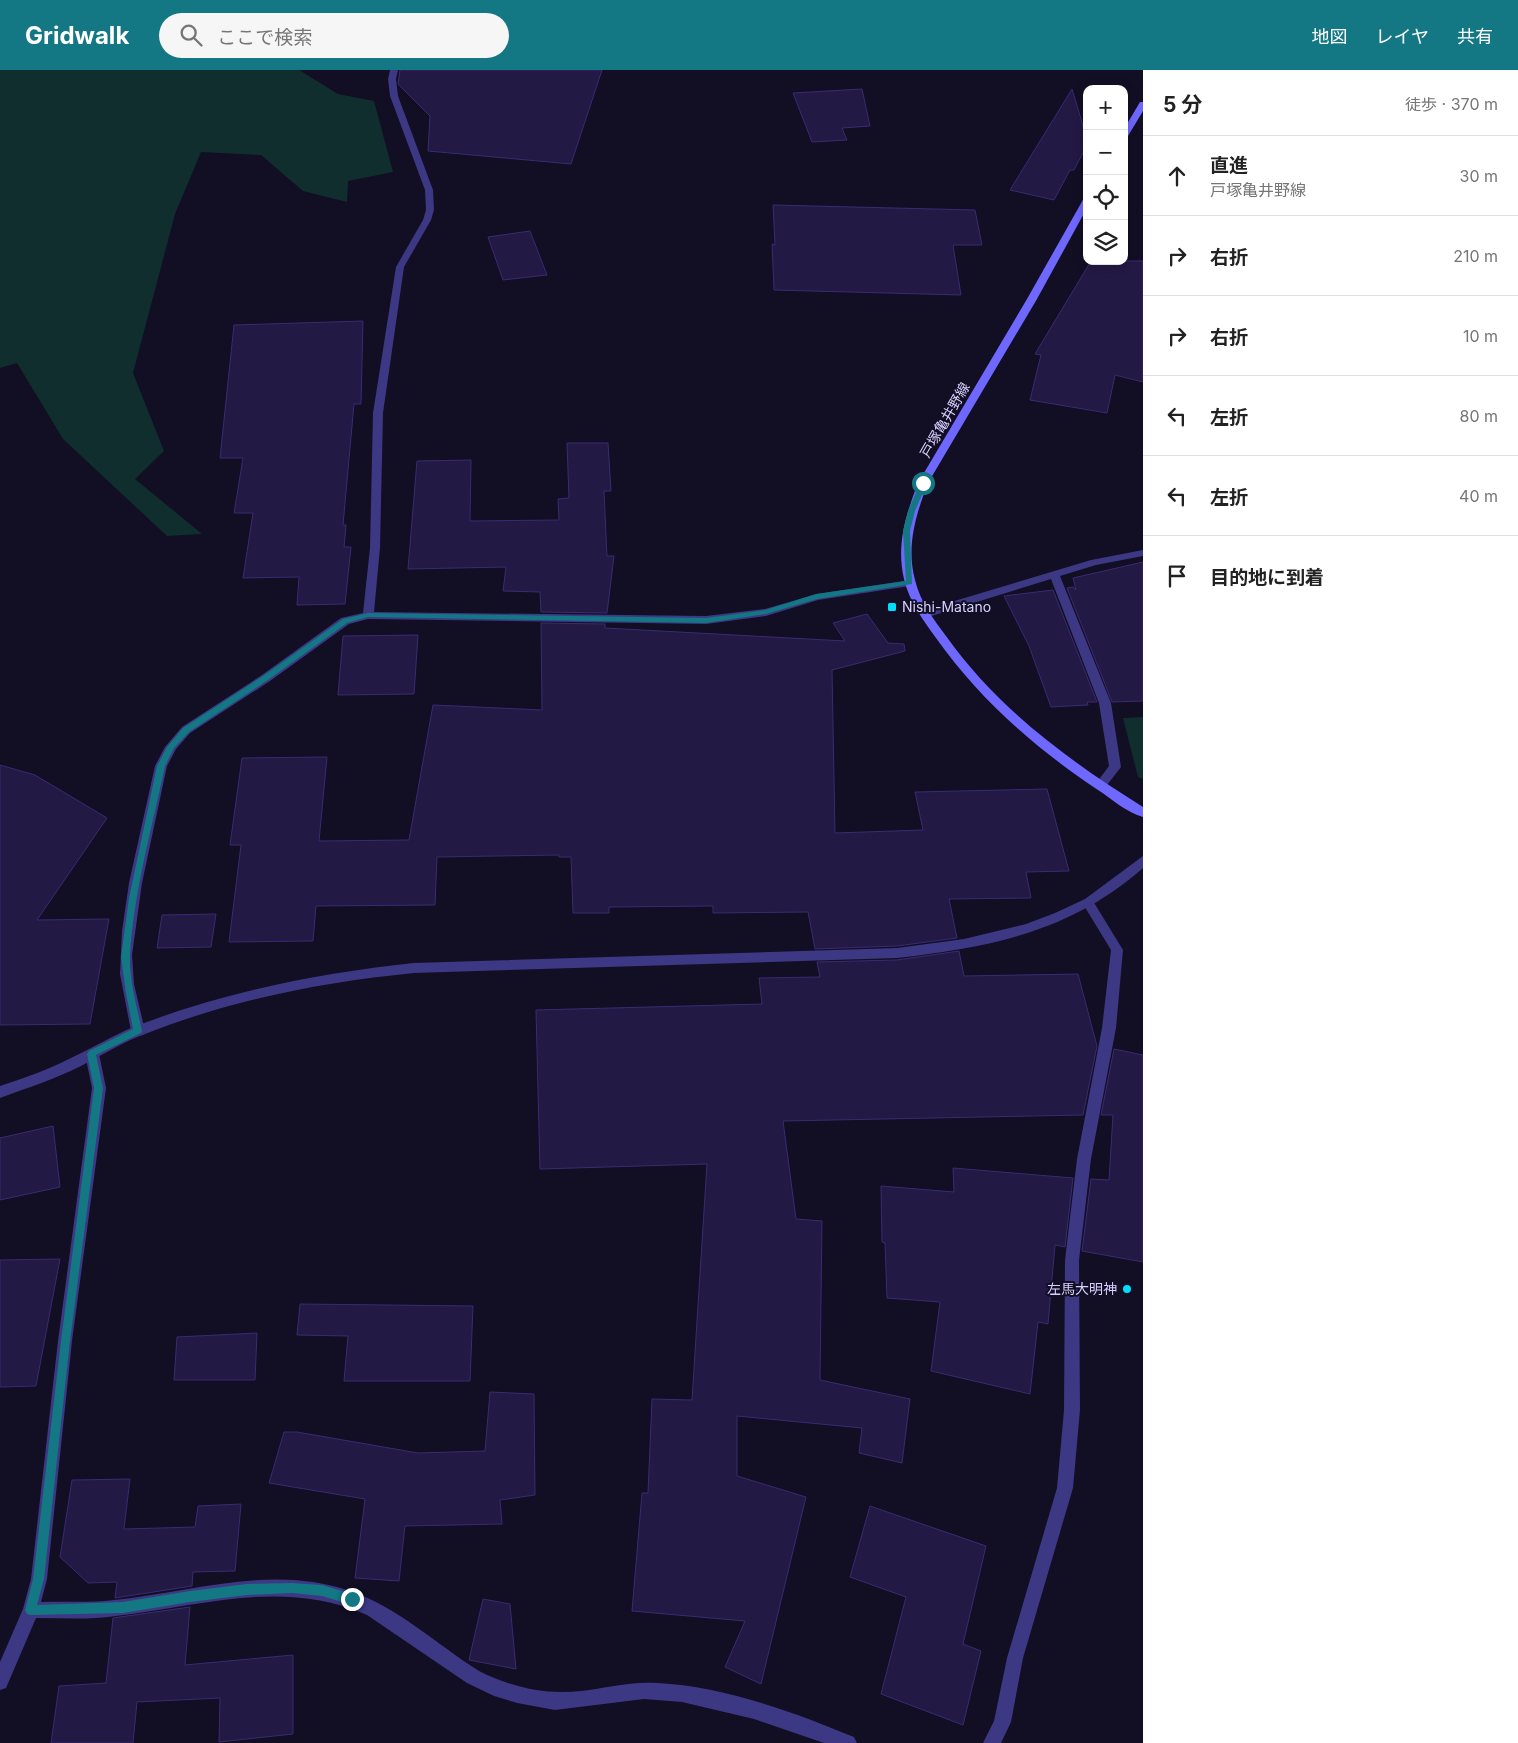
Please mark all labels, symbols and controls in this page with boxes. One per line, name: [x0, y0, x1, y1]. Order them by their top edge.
search box: [159, 13, 509, 58]
text: Gridwalk: [25, 21, 129, 50]
icon: search: [177, 21, 205, 49]
text: ここで検索: [217, 26, 312, 49]
text: 地図: [1312, 26, 1348, 47]
text: レイヤ: [1376, 26, 1429, 47]
text: 共有: [1457, 26, 1493, 47]
map controls: [1083, 85, 1128, 265]
button: +: [1083, 85, 1128, 130]
text: 5 分: [1163, 92, 1202, 117]
text: 徒歩 · 370 m: [1405, 94, 1498, 114]
button: −: [1083, 130, 1128, 175]
text: 直進: [1210, 154, 1248, 177]
icon: ahead: [1163, 162, 1191, 190]
text: 30 m: [1460, 166, 1498, 186]
button: locate: [1083, 175, 1128, 220]
text: 戸塚亀井野線: [1210, 180, 1306, 200]
button: layers: [1083, 220, 1128, 265]
icon: right: [1163, 242, 1191, 270]
text: 右折: [1210, 246, 1248, 269]
text: 210 m: [1453, 246, 1498, 266]
icon: right: [1163, 322, 1191, 350]
text: 右折: [1210, 326, 1248, 349]
text: 10 m: [1463, 326, 1498, 346]
street label: 戸塚亀井野線: [916, 379, 973, 460]
icon: left: [1163, 402, 1191, 430]
text: 左折: [1210, 406, 1248, 429]
text: 80 m: [1459, 406, 1498, 426]
route start: [912, 472, 935, 495]
icon: left: [1163, 482, 1191, 510]
text: 左折: [1210, 486, 1248, 509]
text: 40 m: [1459, 486, 1498, 506]
icon: arrive: [1163, 562, 1191, 590]
text: 目的地に到着: [1210, 566, 1324, 589]
place label: Nishi-Matano: [902, 598, 991, 615]
marker: Nishi-Matano: [886, 601, 898, 613]
place label: 左馬大明神: [1047, 1280, 1117, 1297]
marker: 左馬大明神: [1121, 1283, 1133, 1295]
route end: [341, 1588, 364, 1611]

